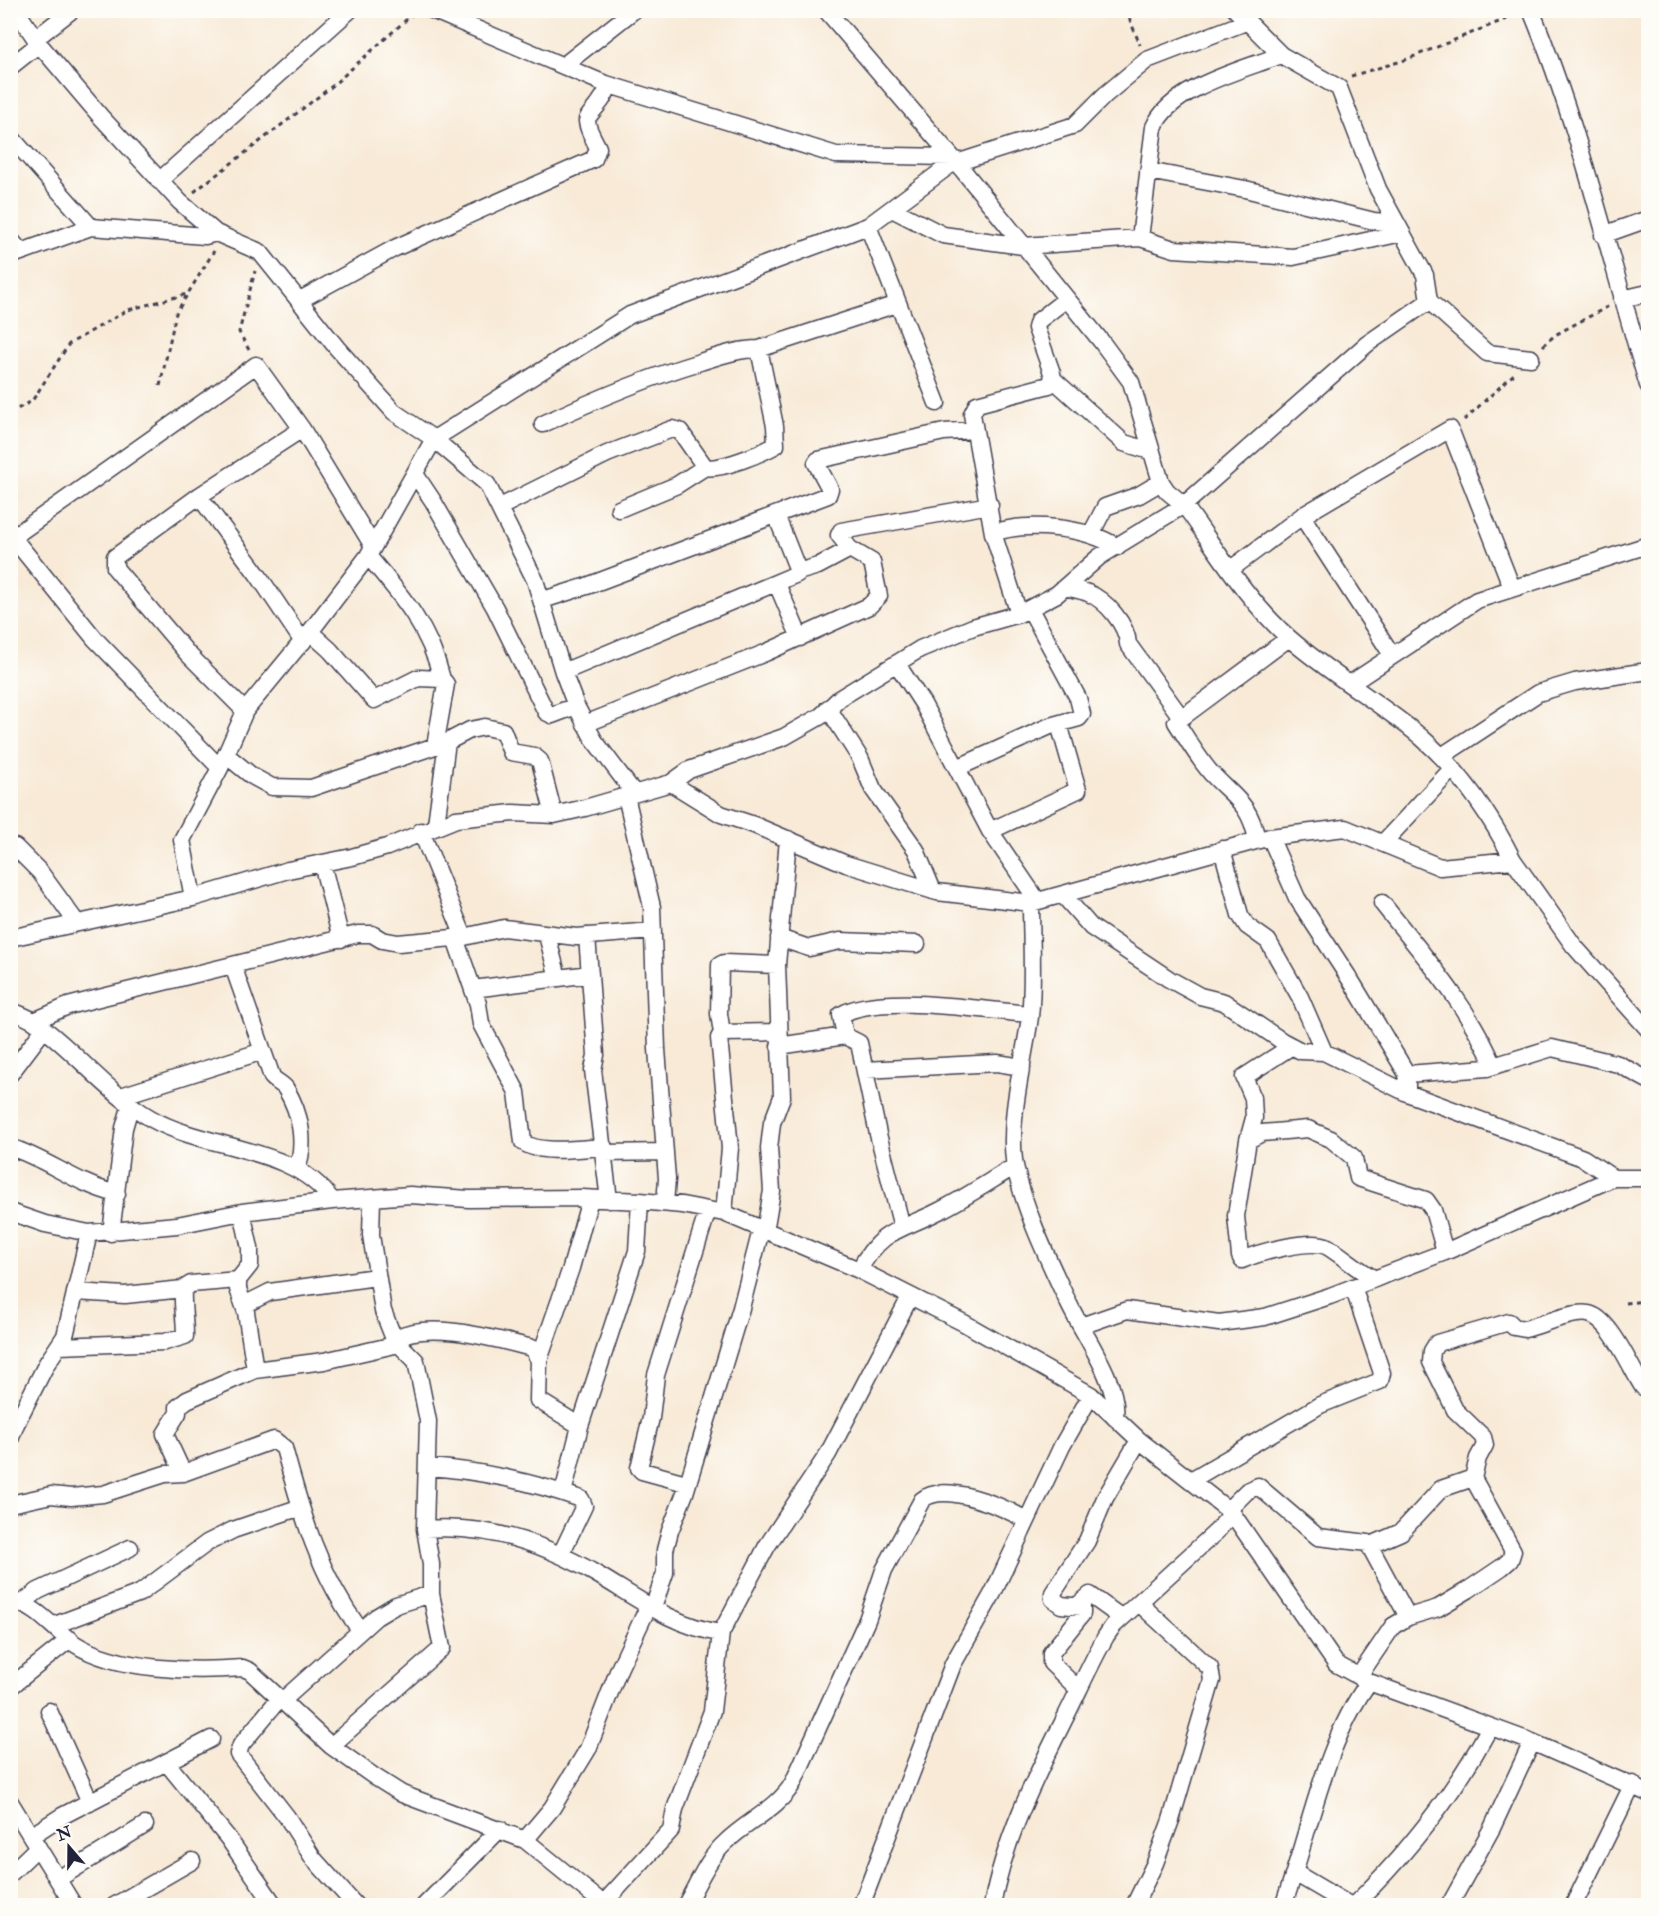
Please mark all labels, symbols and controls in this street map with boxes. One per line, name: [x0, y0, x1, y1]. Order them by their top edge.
north arrow: [39, 1817, 99, 1877]
text: N: [53, 1822, 75, 1846]

